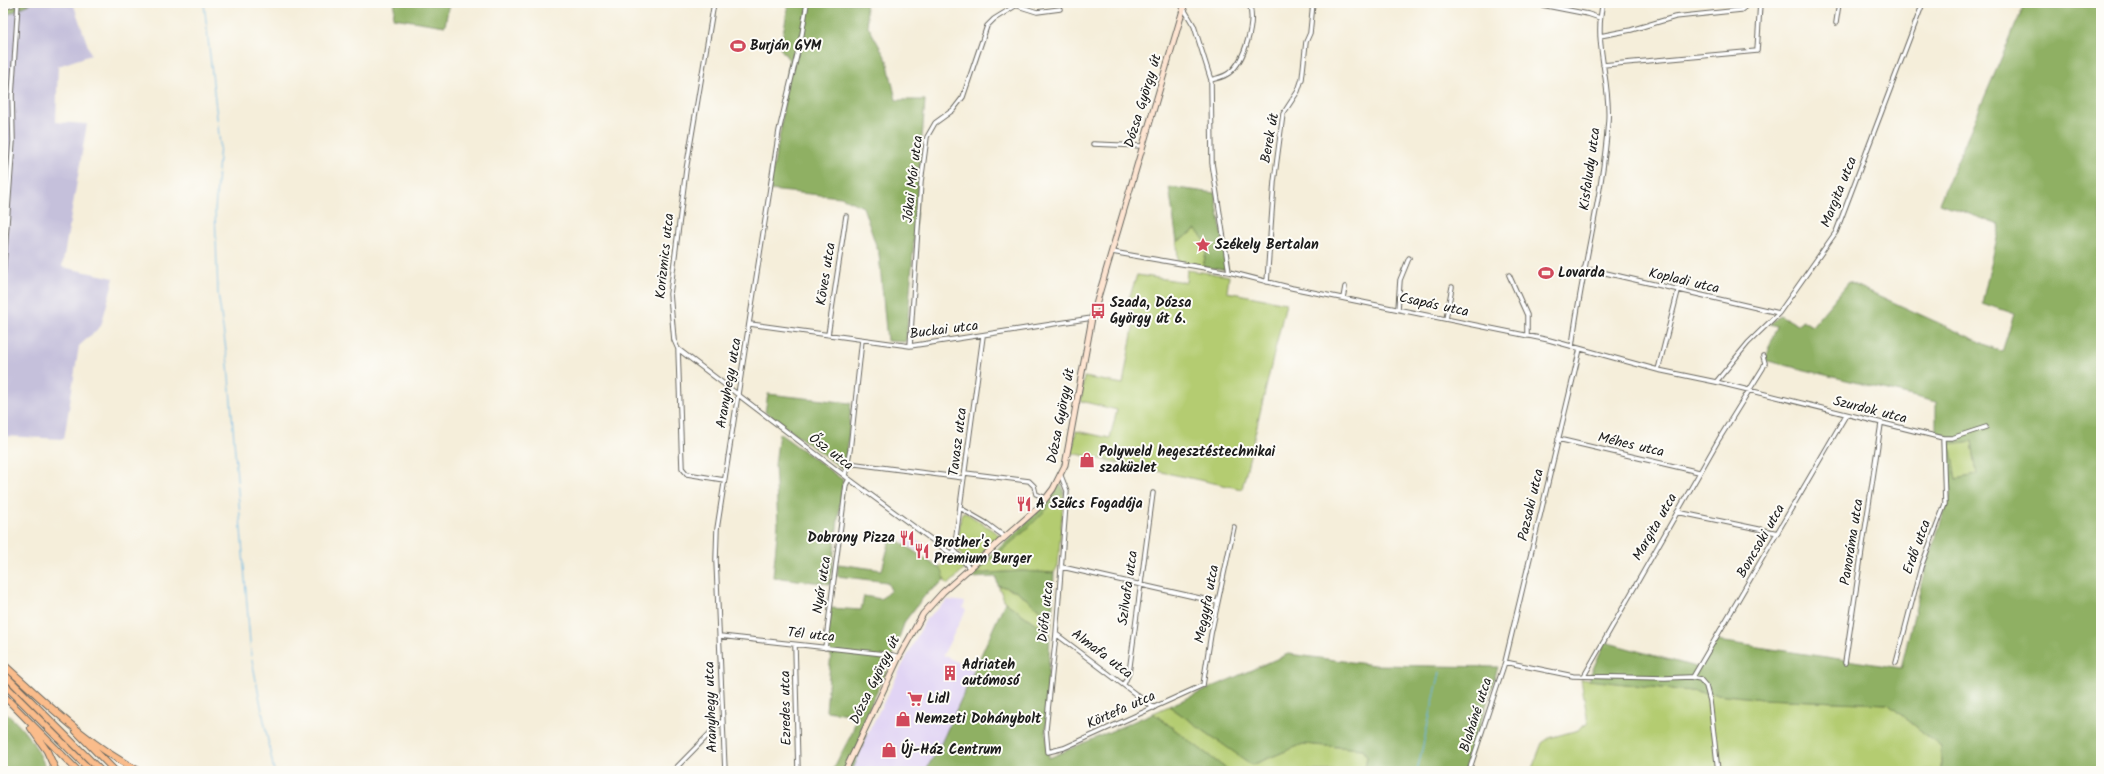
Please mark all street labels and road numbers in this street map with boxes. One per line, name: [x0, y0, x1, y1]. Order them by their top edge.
street label: Dózsa György út: [1118, 51, 1168, 150]
street label: Berek út: [1255, 111, 1285, 165]
street label: Kisfaludy utca: [1573, 126, 1607, 212]
street label: Jókai Mór utca: [897, 134, 929, 224]
street label: Margita utca: [1815, 153, 1863, 231]
street label: Korizmics utca: [650, 212, 680, 300]
street label: Köves utca: [810, 241, 842, 307]
street label: Kopladi utca: [1646, 262, 1722, 300]
street label: Csapás utca: [1397, 287, 1471, 323]
street label: Buckai utca: [908, 315, 980, 345]
street label: Aranyhegy utca: [710, 336, 748, 430]
street label: Dózsa György út: [1041, 366, 1081, 466]
street label: Szurdok utca: [1831, 390, 1909, 430]
street label: Tavasz utca: [943, 406, 973, 478]
street label: Méhes utca: [1596, 427, 1666, 463]
street label: Ősz utca: [804, 428, 858, 476]
street label: Pazsaki utca: [1512, 467, 1550, 543]
street label: Margita utca: [1627, 489, 1683, 565]
street label: Panoráma utca: [1834, 497, 1870, 587]
street label: Boncsoki utca: [1731, 500, 1791, 582]
street label: Erdő utca: [1897, 517, 1937, 577]
street label: Szilvafa utca: [1112, 549, 1144, 627]
street label: Nyár utca: [807, 555, 837, 615]
street label: Meggyfa utca: [1189, 563, 1225, 645]
street label: Diófa utca: [1032, 580, 1060, 644]
street label: Tél utca: [786, 622, 836, 648]
street label: Almafa utca: [1067, 624, 1137, 684]
street label: Dózsa György út: [844, 631, 906, 728]
street label: Aranyhegy utca: [698, 661, 724, 753]
street label: Ezredes utca: [774, 670, 798, 746]
street label: Blaháné utca: [1454, 675, 1498, 755]
street label: Körtefa utca: [1083, 685, 1159, 735]

